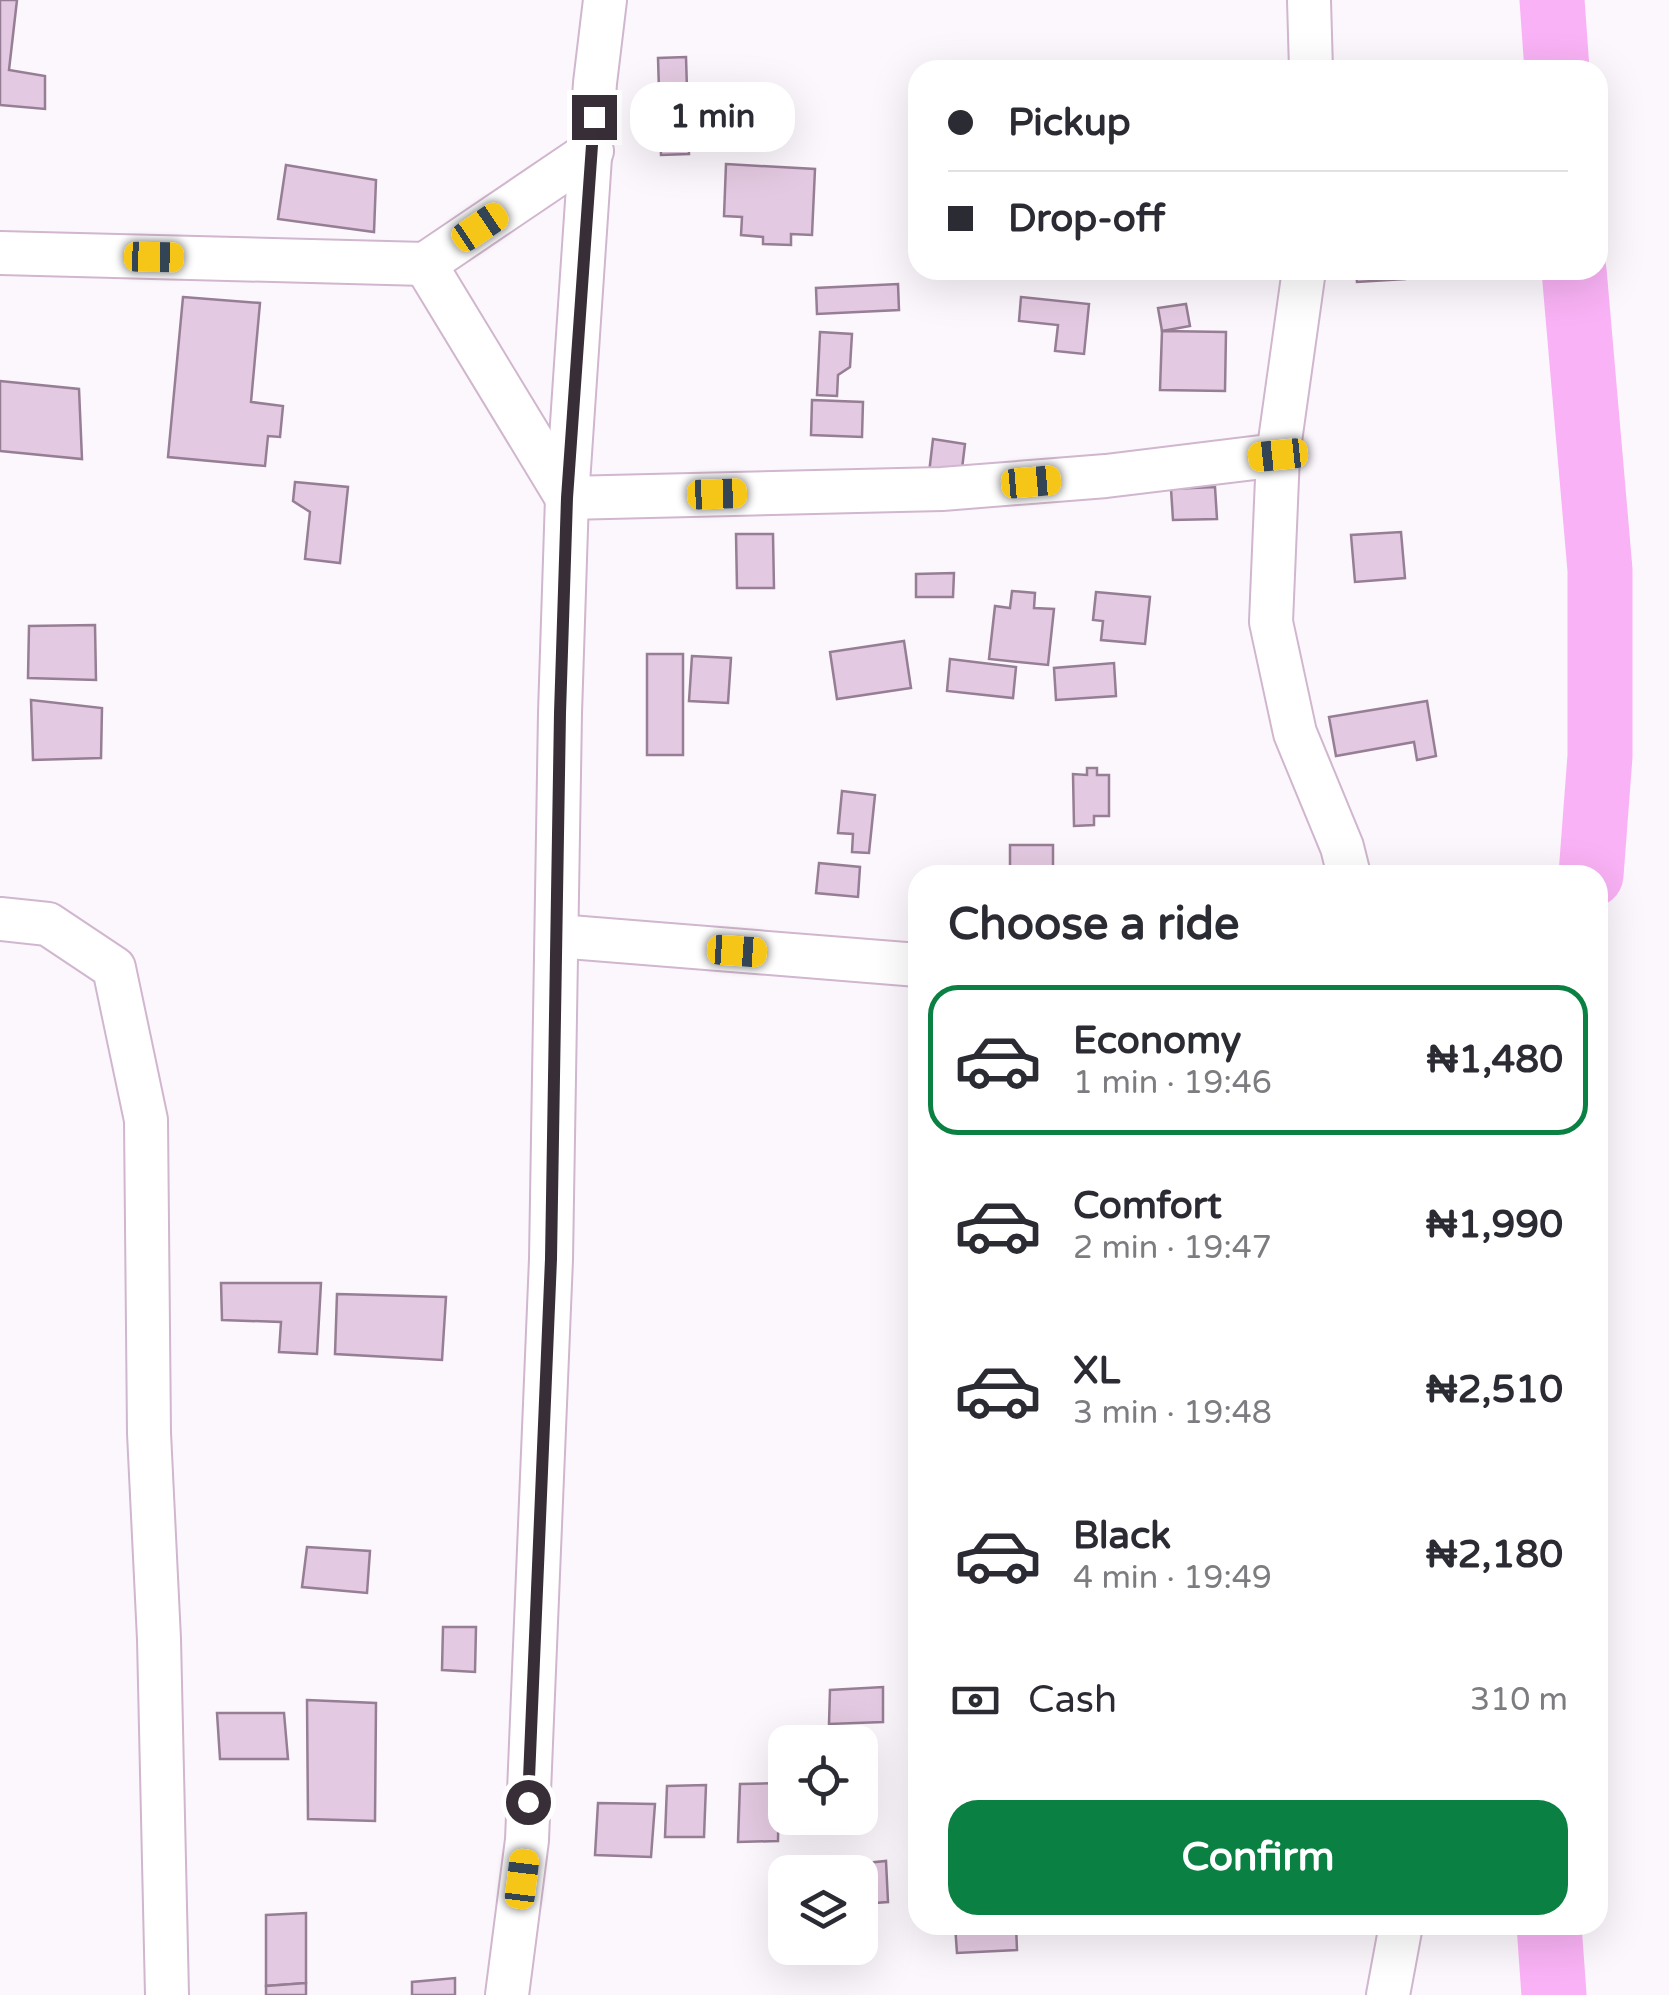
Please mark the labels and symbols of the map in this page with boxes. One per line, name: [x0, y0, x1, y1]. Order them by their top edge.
callout: 1 min: [629, 82, 794, 152]
route end: [572, 95, 617, 140]
car: [447, 198, 513, 256]
car: [124, 241, 184, 273]
car: [1247, 437, 1309, 473]
car: [1000, 464, 1062, 500]
car: [686, 478, 748, 510]
car: [706, 934, 768, 968]
route start: [506, 1780, 551, 1825]
car: [503, 1847, 541, 1911]

